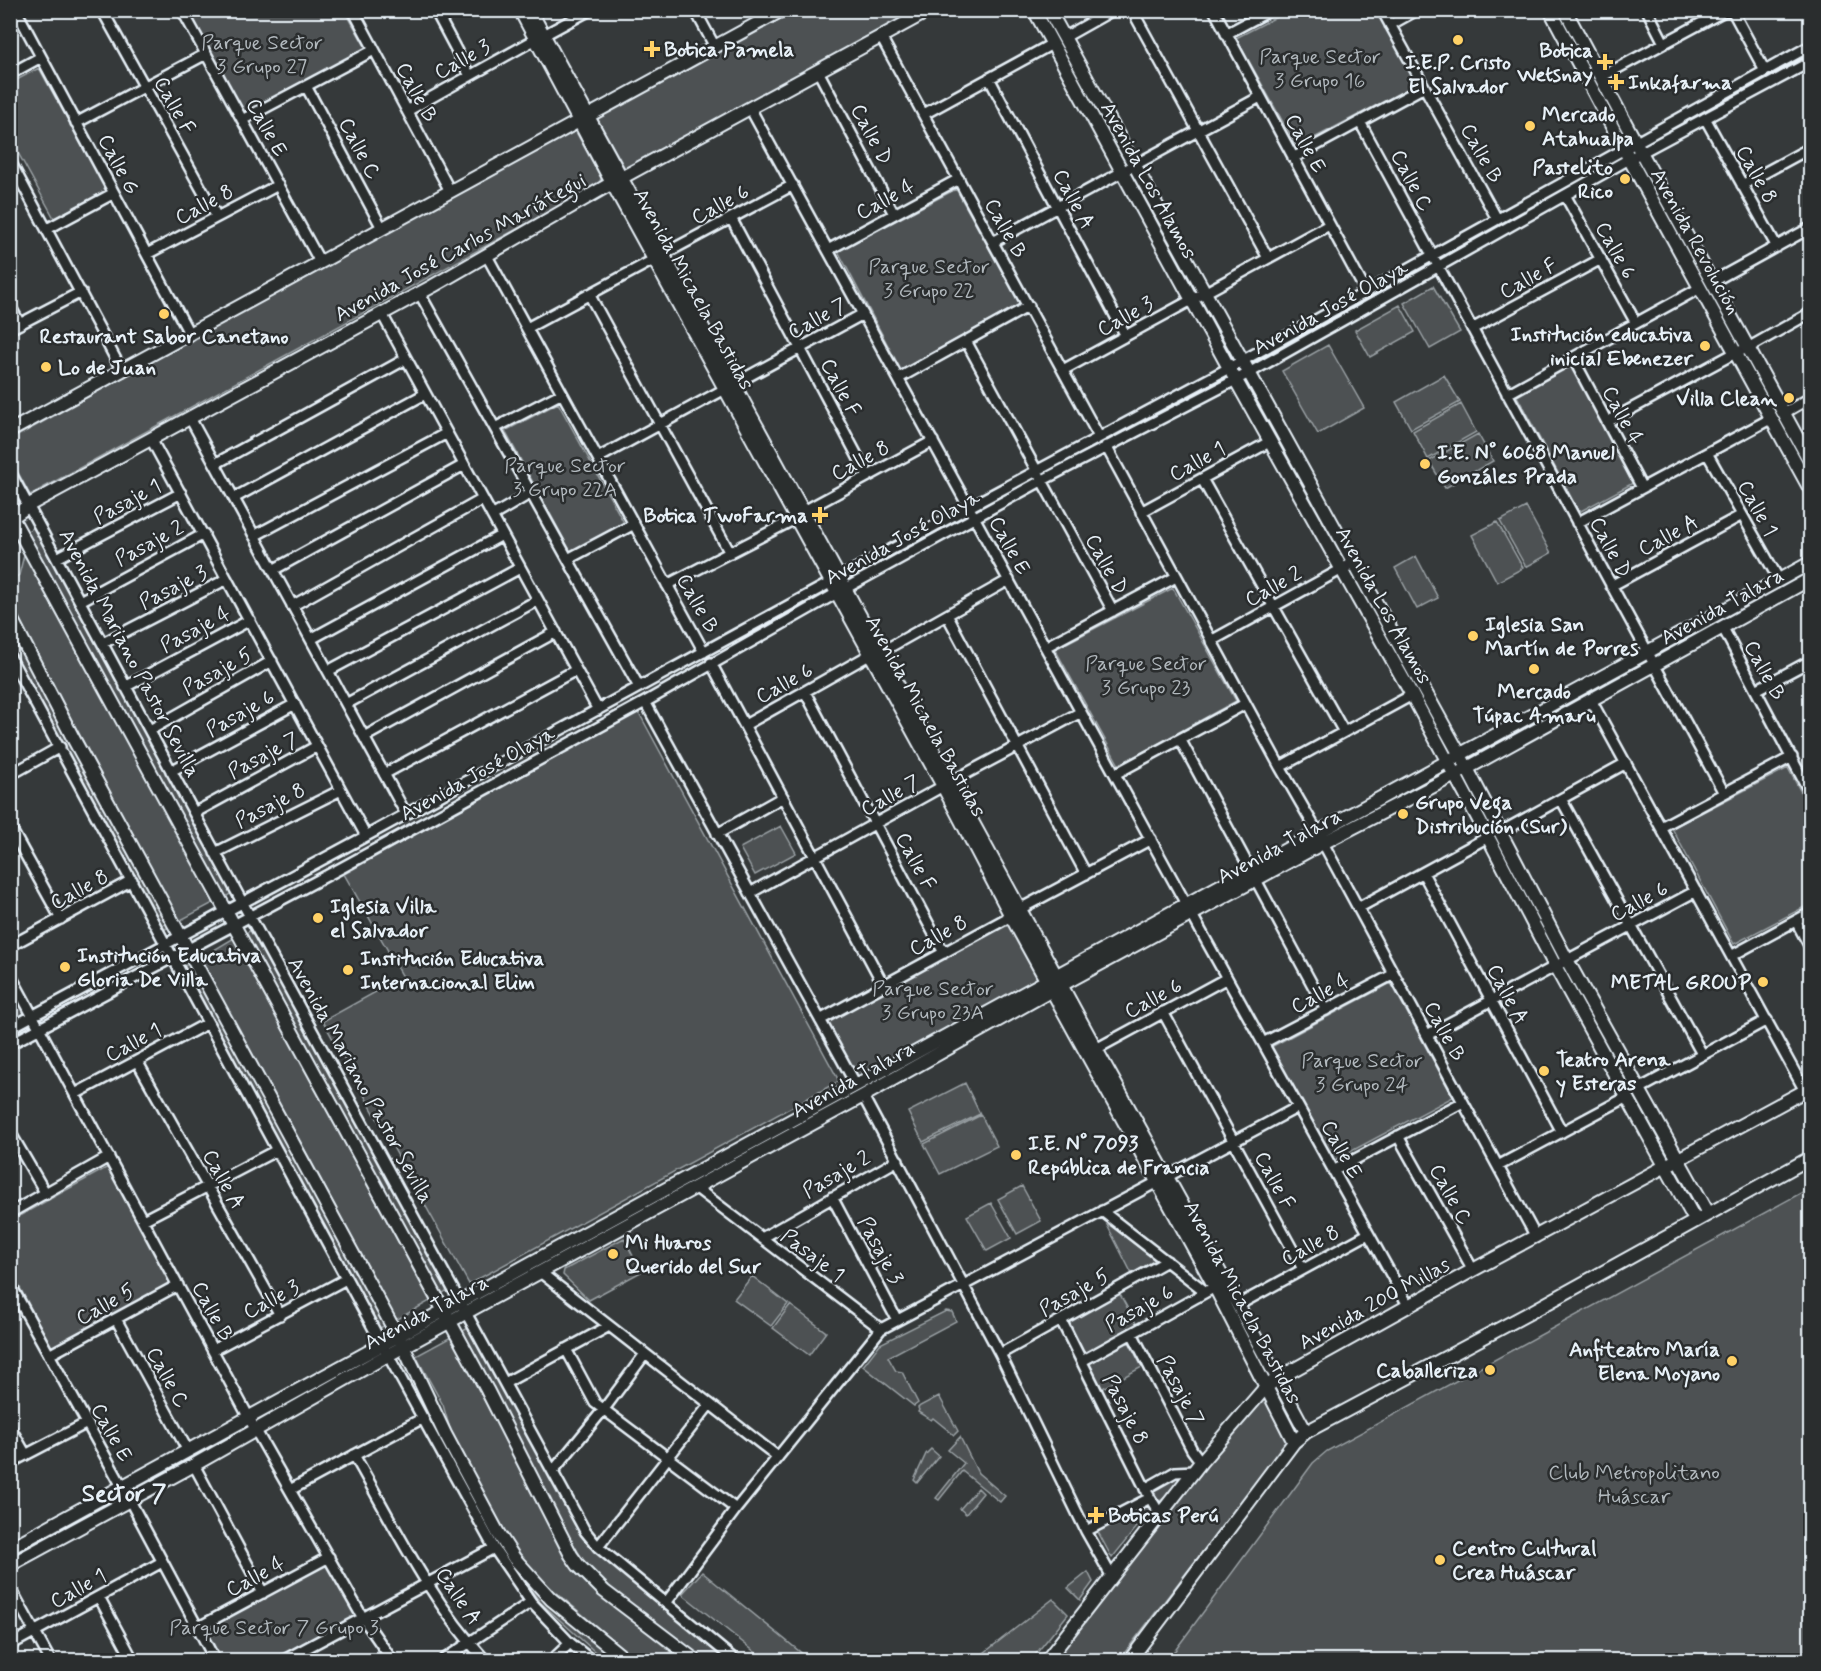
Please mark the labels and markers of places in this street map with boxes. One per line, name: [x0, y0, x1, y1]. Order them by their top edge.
marker: I.E.P. Cristo El Salvador: [1451, 33, 1465, 47]
place label: Botica Pamela: [664, 36, 795, 64]
place label: Botica Wetsnay: [1516, 37, 1593, 89]
marker: Botica Pamela: [645, 42, 659, 56]
place label: I.E.P. Cristo El Salvador: [1405, 49, 1511, 101]
marker: Botica Wetsnay: [1598, 55, 1612, 69]
place label: Inkafarma: [1628, 69, 1732, 97]
marker: Inkafarma: [1609, 75, 1623, 89]
place label: Mercado Atahualpa: [1542, 101, 1634, 153]
marker: Mercado Atahualpa: [1523, 119, 1537, 133]
place label: Pastelito Rico: [1533, 154, 1613, 206]
marker: Pastelito Rico: [1618, 172, 1632, 186]
marker: Restaurant Sabor Canetano: [157, 307, 171, 321]
place label: Institución educativa inicial Ebenezer: [1511, 321, 1694, 373]
place label: Restaurant Sabor Canetano: [39, 323, 289, 351]
marker: Institución educativa inicial Ebenezer: [1698, 339, 1712, 353]
place label: Lo de Juan: [58, 354, 156, 382]
marker: Lo de Juan: [39, 360, 53, 374]
place label: Villa Clean: [1676, 385, 1778, 413]
marker: Villa Clean: [1782, 391, 1796, 405]
place label: I.E. N° 6068 Manuel Gonzáles Prada: [1437, 439, 1615, 491]
marker: I.E. N° 6068 Manuel Gonzáles Prada: [1418, 457, 1432, 471]
place label: Botica TwoFarma: [643, 502, 808, 530]
marker: Botica TwoFarma: [813, 508, 827, 522]
place label: Iglesia San Martín de Porres: [1485, 611, 1639, 663]
marker: Iglesia San Martín de Porres: [1466, 629, 1480, 643]
marker: Mercado Túpac Amaru: [1527, 662, 1541, 676]
place label: Mercado Túpac Amaru: [1472, 678, 1596, 730]
place label: Grupo Vega Distribución (Sur): [1415, 789, 1568, 841]
marker: Grupo Vega Distribución (Sur): [1396, 807, 1410, 821]
place label: Iglesia Villa el Salvador: [330, 893, 438, 945]
marker: Iglesia Villa el Salvador: [311, 911, 325, 925]
place label: Institución Educativa Gloria De Villa: [77, 942, 262, 994]
place label: Institución Educativa Internacional Elim: [360, 945, 545, 997]
marker: Institución Educativa Gloria De Villa: [58, 960, 72, 974]
marker: Institución Educativa Internacional Elim: [341, 963, 355, 977]
place label: METAL GROUP: [1611, 969, 1751, 997]
marker: METAL GROUP: [1756, 975, 1770, 989]
place label: Teatro Arena y Esteras: [1556, 1046, 1672, 1098]
marker: Teatro Arena y Esteras: [1537, 1064, 1551, 1078]
place label: I.E. N° 7093 República de Francia: [1028, 1130, 1210, 1182]
marker: I.E. N° 7093 República de Francia: [1009, 1148, 1023, 1162]
place label: Mi Huaros Querido del Sur: [625, 1229, 761, 1281]
marker: Mi Huaros Querido del Sur: [606, 1247, 620, 1261]
place label: Anfiteatro María Elena Moyano: [1569, 1336, 1720, 1388]
marker: Anfiteatro María Elena Moyano: [1725, 1354, 1739, 1368]
place label: Caballeriza: [1376, 1357, 1478, 1385]
marker: Caballeriza: [1483, 1363, 1497, 1377]
place label: Boticas Perú: [1108, 1502, 1219, 1530]
marker: Boticas Perú: [1089, 1508, 1103, 1522]
place label: Centro Cultural Crea Huáscar: [1452, 1535, 1596, 1587]
marker: Centro Cultural Crea Huáscar: [1433, 1553, 1447, 1567]

